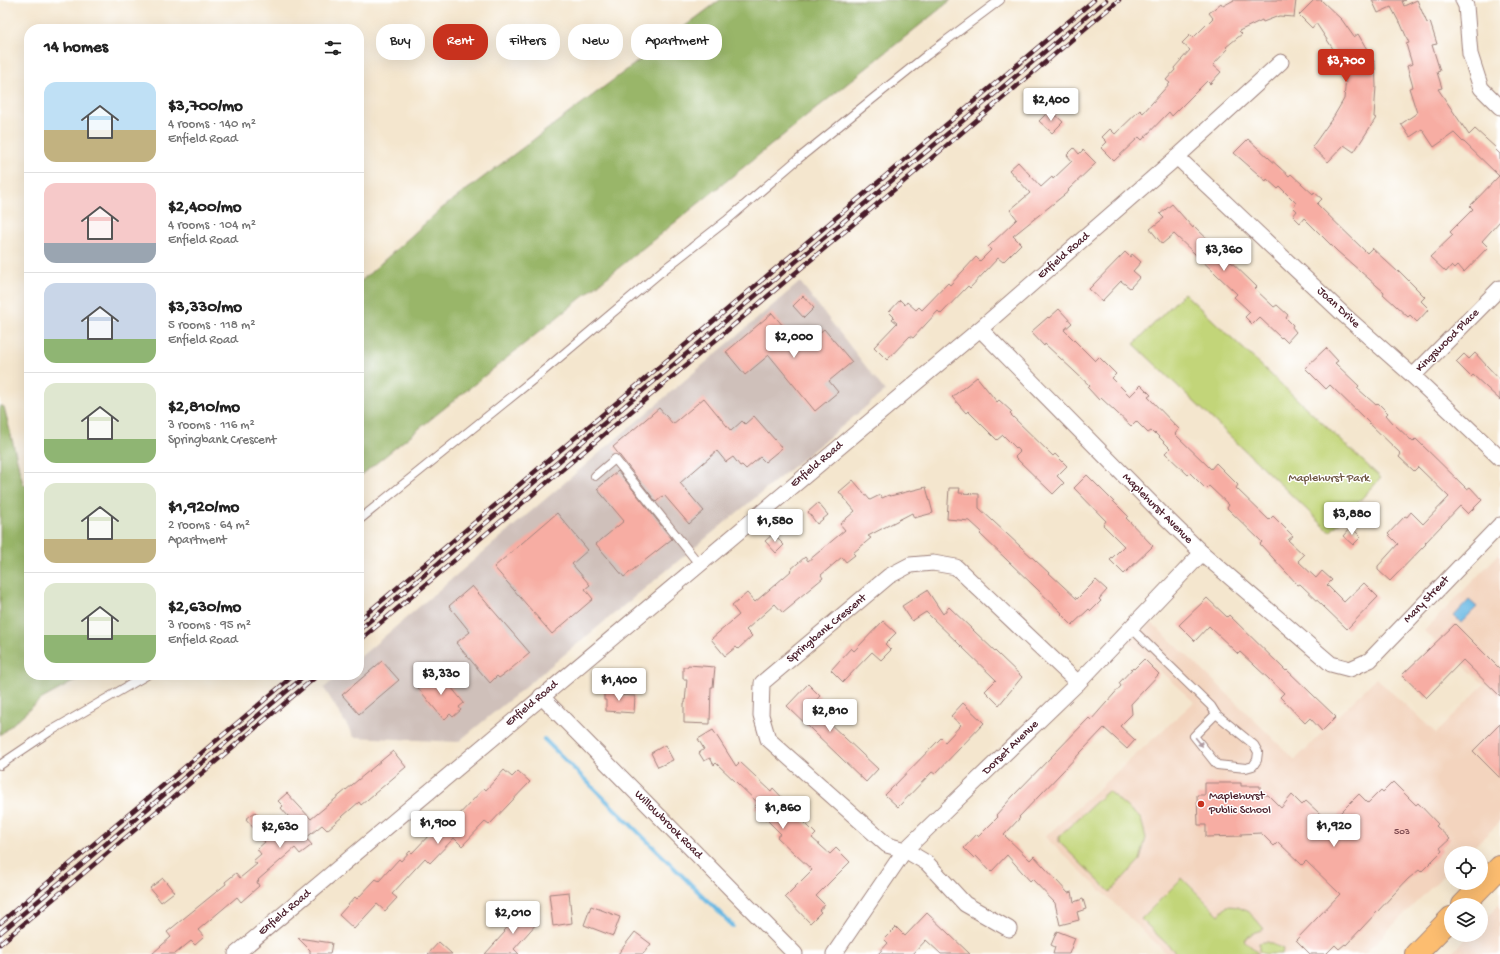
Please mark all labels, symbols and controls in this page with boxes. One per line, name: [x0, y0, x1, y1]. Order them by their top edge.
chip: Buy: [376, 24, 425, 60]
chip: Rent: [433, 24, 488, 60]
chip: Filters: [496, 24, 560, 60]
chip: New: [568, 24, 623, 60]
chip: Apartment: [631, 24, 722, 60]
icon: filters: [322, 37, 344, 59]
text: 14 homes: [44, 38, 108, 58]
pin: $3,700: [1313, 49, 1379, 83]
text: $3,700: [1327, 54, 1365, 69]
pin: $2,400: [1018, 88, 1084, 122]
text: $2,400: [1032, 93, 1070, 108]
text: $3,700/mo: [168, 97, 243, 117]
icon: home: [76, 98, 124, 146]
text: 4 rooms · 140 m²: [168, 117, 256, 132]
text: Enfield Road: [168, 132, 238, 147]
text: $2,400/mo: [168, 198, 242, 218]
icon: home: [76, 199, 124, 247]
text: 4 rooms · 104 m²: [168, 218, 256, 233]
street label: Enfield Road: [1035, 229, 1094, 282]
text: Enfield Road: [168, 233, 238, 248]
pin: $3,360: [1191, 238, 1257, 272]
text: $3,360: [1205, 243, 1243, 258]
street label: Joan Drive: [1313, 284, 1363, 332]
text: $3,330/mo: [168, 298, 242, 318]
icon: home: [76, 299, 124, 347]
street label: Kingswood Place: [1413, 306, 1483, 376]
text: 5 rooms · 118 m²: [168, 318, 255, 333]
pin: $2,000: [761, 325, 827, 359]
text: $2,000: [775, 330, 813, 345]
text: Enfield Road: [168, 333, 238, 348]
text: $2,810/mo: [168, 398, 240, 418]
icon: home: [76, 399, 124, 447]
text: 3 rooms · 116 m²: [168, 418, 255, 433]
text: Springbank Crescent: [168, 433, 276, 448]
street label: Enfield Road: [788, 438, 847, 491]
street label: Maplehurst Avenue: [1119, 471, 1196, 548]
park label: Maplehurst Park: [1288, 472, 1371, 486]
text: $1,920/mo: [168, 498, 239, 518]
icon: home: [76, 499, 124, 547]
pin: $3,880: [1319, 502, 1385, 536]
text: $3,880: [1333, 507, 1371, 522]
pin: $1,580: [742, 509, 808, 543]
text: $1,580: [757, 514, 793, 529]
text: 2 rooms · 64 m²: [168, 518, 250, 533]
text: Apartment: [168, 533, 227, 548]
street label: Mary Street: [1401, 573, 1454, 626]
street label: Springbank Crescent: [784, 591, 871, 666]
text: $2,630/mo: [168, 598, 241, 618]
icon: home: [76, 599, 124, 647]
text: 3 rooms · 95 m²: [168, 618, 251, 633]
text: Enfield Road: [168, 633, 238, 648]
pin: $3,330: [408, 662, 474, 696]
text: $3,330: [422, 667, 460, 682]
pin: $1,400: [586, 668, 652, 702]
text: $1,400: [601, 673, 637, 688]
street label: Enfield Road: [503, 677, 562, 730]
pin: $2,810: [797, 699, 863, 733]
text: $2,810: [812, 704, 848, 719]
street label: Dorset Avenue: [979, 717, 1043, 779]
one-way arrow: [1194, 736, 1203, 747]
street label: Willowbrook Road: [631, 788, 706, 863]
place label: Maplehurst Public School: [1208, 790, 1271, 818]
pin: $1,860: [750, 796, 816, 830]
marker: Maplehurst Public School: [1196, 799, 1206, 809]
text: $1,860: [765, 801, 801, 816]
pin: $1,900: [405, 811, 471, 845]
pin: $1,920: [1301, 814, 1367, 848]
pin: $2,630: [247, 815, 313, 849]
text: $1,900: [420, 816, 456, 831]
text: $1,920: [1316, 819, 1352, 834]
text: $2,630: [261, 820, 299, 835]
house number: 503: [1394, 826, 1410, 838]
map controls: [1444, 846, 1488, 942]
button: locate: [1444, 846, 1488, 890]
street label: Enfield Road: [256, 886, 315, 939]
button: layers: [1444, 898, 1488, 942]
pin: $2,010: [480, 901, 546, 935]
text: $2,010: [495, 906, 531, 921]

